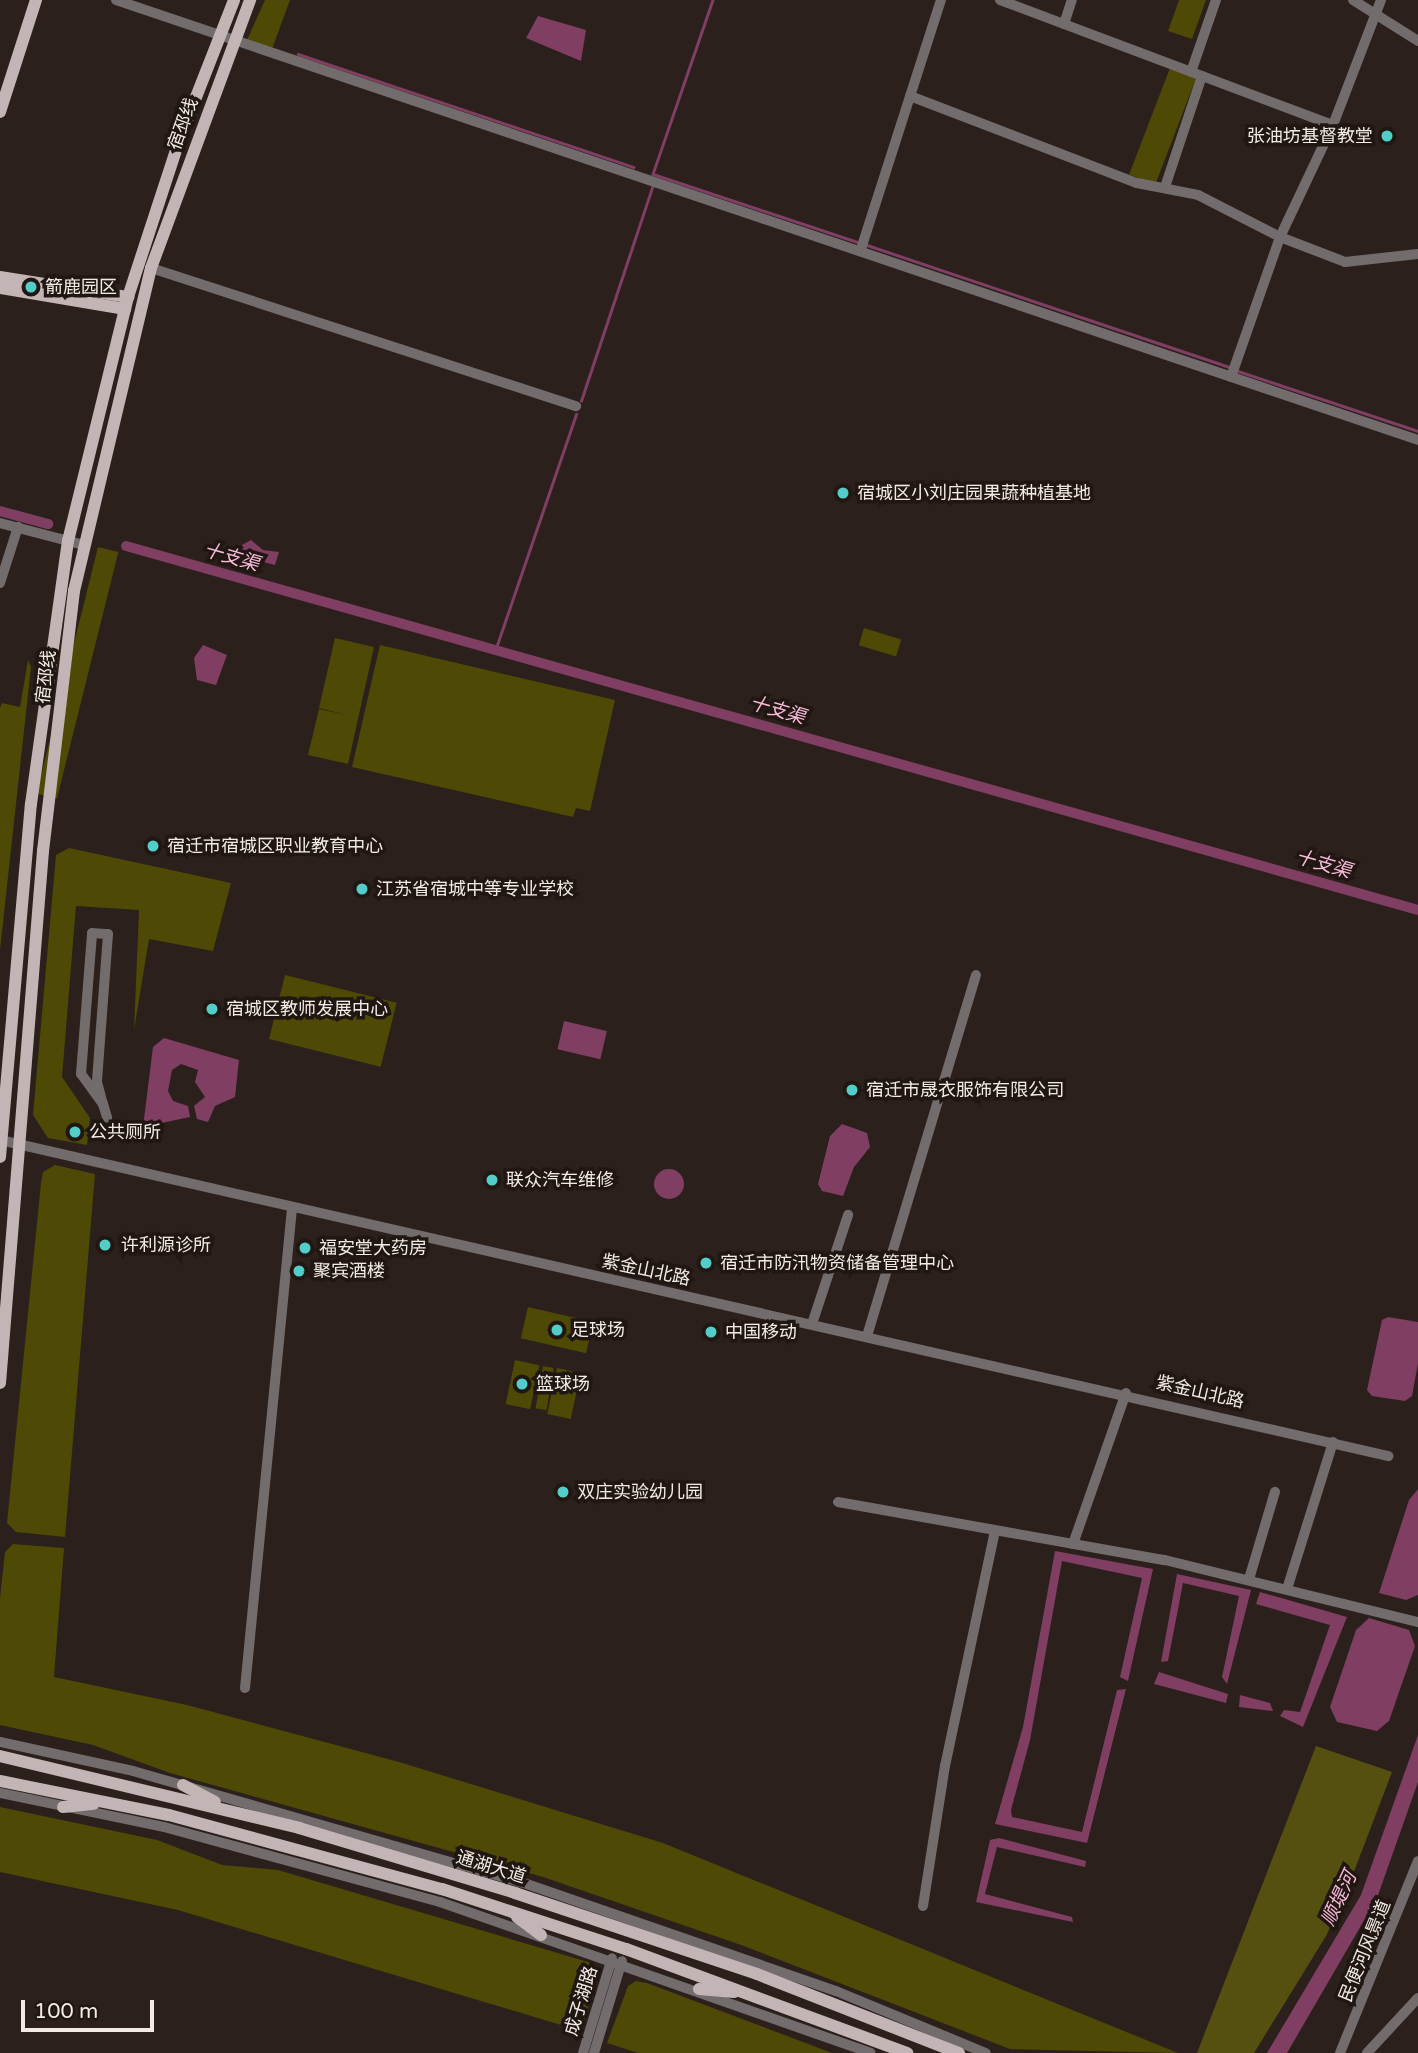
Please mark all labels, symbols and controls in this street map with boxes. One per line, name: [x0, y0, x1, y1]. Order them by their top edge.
street label: 宿邳线: [164, 95, 202, 153]
place label: 张油坊基督教堂: [1247, 125, 1373, 147]
marker: 张油坊基督教堂: [1379, 128, 1395, 144]
place label: 箭鹿园区: [45, 276, 117, 298]
marker: 箭鹿园区: [23, 279, 39, 295]
place label: 宿城区小刘庄园果蔬种植基地: [857, 482, 1091, 504]
marker: 宿城区小刘庄园果蔬种植基地: [835, 485, 851, 501]
water label: 十支渠: [200, 539, 262, 577]
street label: 宿邳线: [32, 649, 60, 705]
water label: 十支渠: [746, 692, 808, 730]
place label: 宿迁市宿城区职业教育中心: [167, 835, 383, 857]
marker: 宿迁市宿城区职业教育中心: [145, 838, 161, 854]
water label: 十支渠: [1292, 846, 1354, 884]
place label: 江苏省宿城中等专业学校: [376, 878, 574, 900]
marker: 江苏省宿城中等专业学校: [354, 881, 370, 897]
place label: 宿城区教师发展中心: [226, 998, 388, 1020]
marker: 宿城区教师发展中心: [204, 1001, 220, 1017]
place label: 宿迁市晟衣服饰有限公司: [866, 1079, 1064, 1101]
marker: 宿迁市晟衣服饰有限公司: [844, 1082, 860, 1098]
place label: 公共厕所: [89, 1121, 161, 1143]
marker: 公共厕所: [67, 1124, 83, 1140]
place label: 联众汽车维修: [506, 1169, 614, 1191]
marker: 联众汽车维修: [484, 1172, 500, 1188]
place label: 许利源诊所: [121, 1234, 211, 1256]
marker: 许利源诊所: [95, 1235, 115, 1255]
place label: 福安堂大药房: [319, 1237, 427, 1259]
marker: 福安堂大药房: [297, 1240, 313, 1256]
street label: 紫金山北路: [600, 1250, 692, 1290]
place label: 宿迁市防汛物资储备管理中心: [720, 1252, 954, 1274]
marker: 宿迁市防汛物资储备管理中心: [698, 1255, 714, 1271]
place label: 聚宾酒楼: [313, 1260, 385, 1282]
marker: 聚宾酒楼: [291, 1263, 307, 1279]
place label: 足球场: [571, 1319, 625, 1341]
place label: 中国移动: [725, 1321, 797, 1343]
marker: 足球场: [549, 1322, 565, 1338]
marker: 中国移动: [703, 1324, 719, 1340]
street label: 紫金山北路: [1154, 1371, 1246, 1413]
place label: 篮球场: [536, 1373, 590, 1395]
marker: 篮球场: [514, 1376, 530, 1392]
place label: 双庄实验幼儿园: [577, 1481, 703, 1503]
marker: 双庄实验幼儿园: [555, 1484, 571, 1500]
street label: 通湖大道: [453, 1846, 529, 1888]
water label: 顺堤河: [1318, 1868, 1362, 1930]
street label: 民便河风景道: [1335, 1897, 1395, 2005]
street label: 成子湖路: [560, 1963, 602, 2039]
scale bar: [24, 1986, 158, 2030]
text: 100 m: [34, 1999, 98, 2024]

